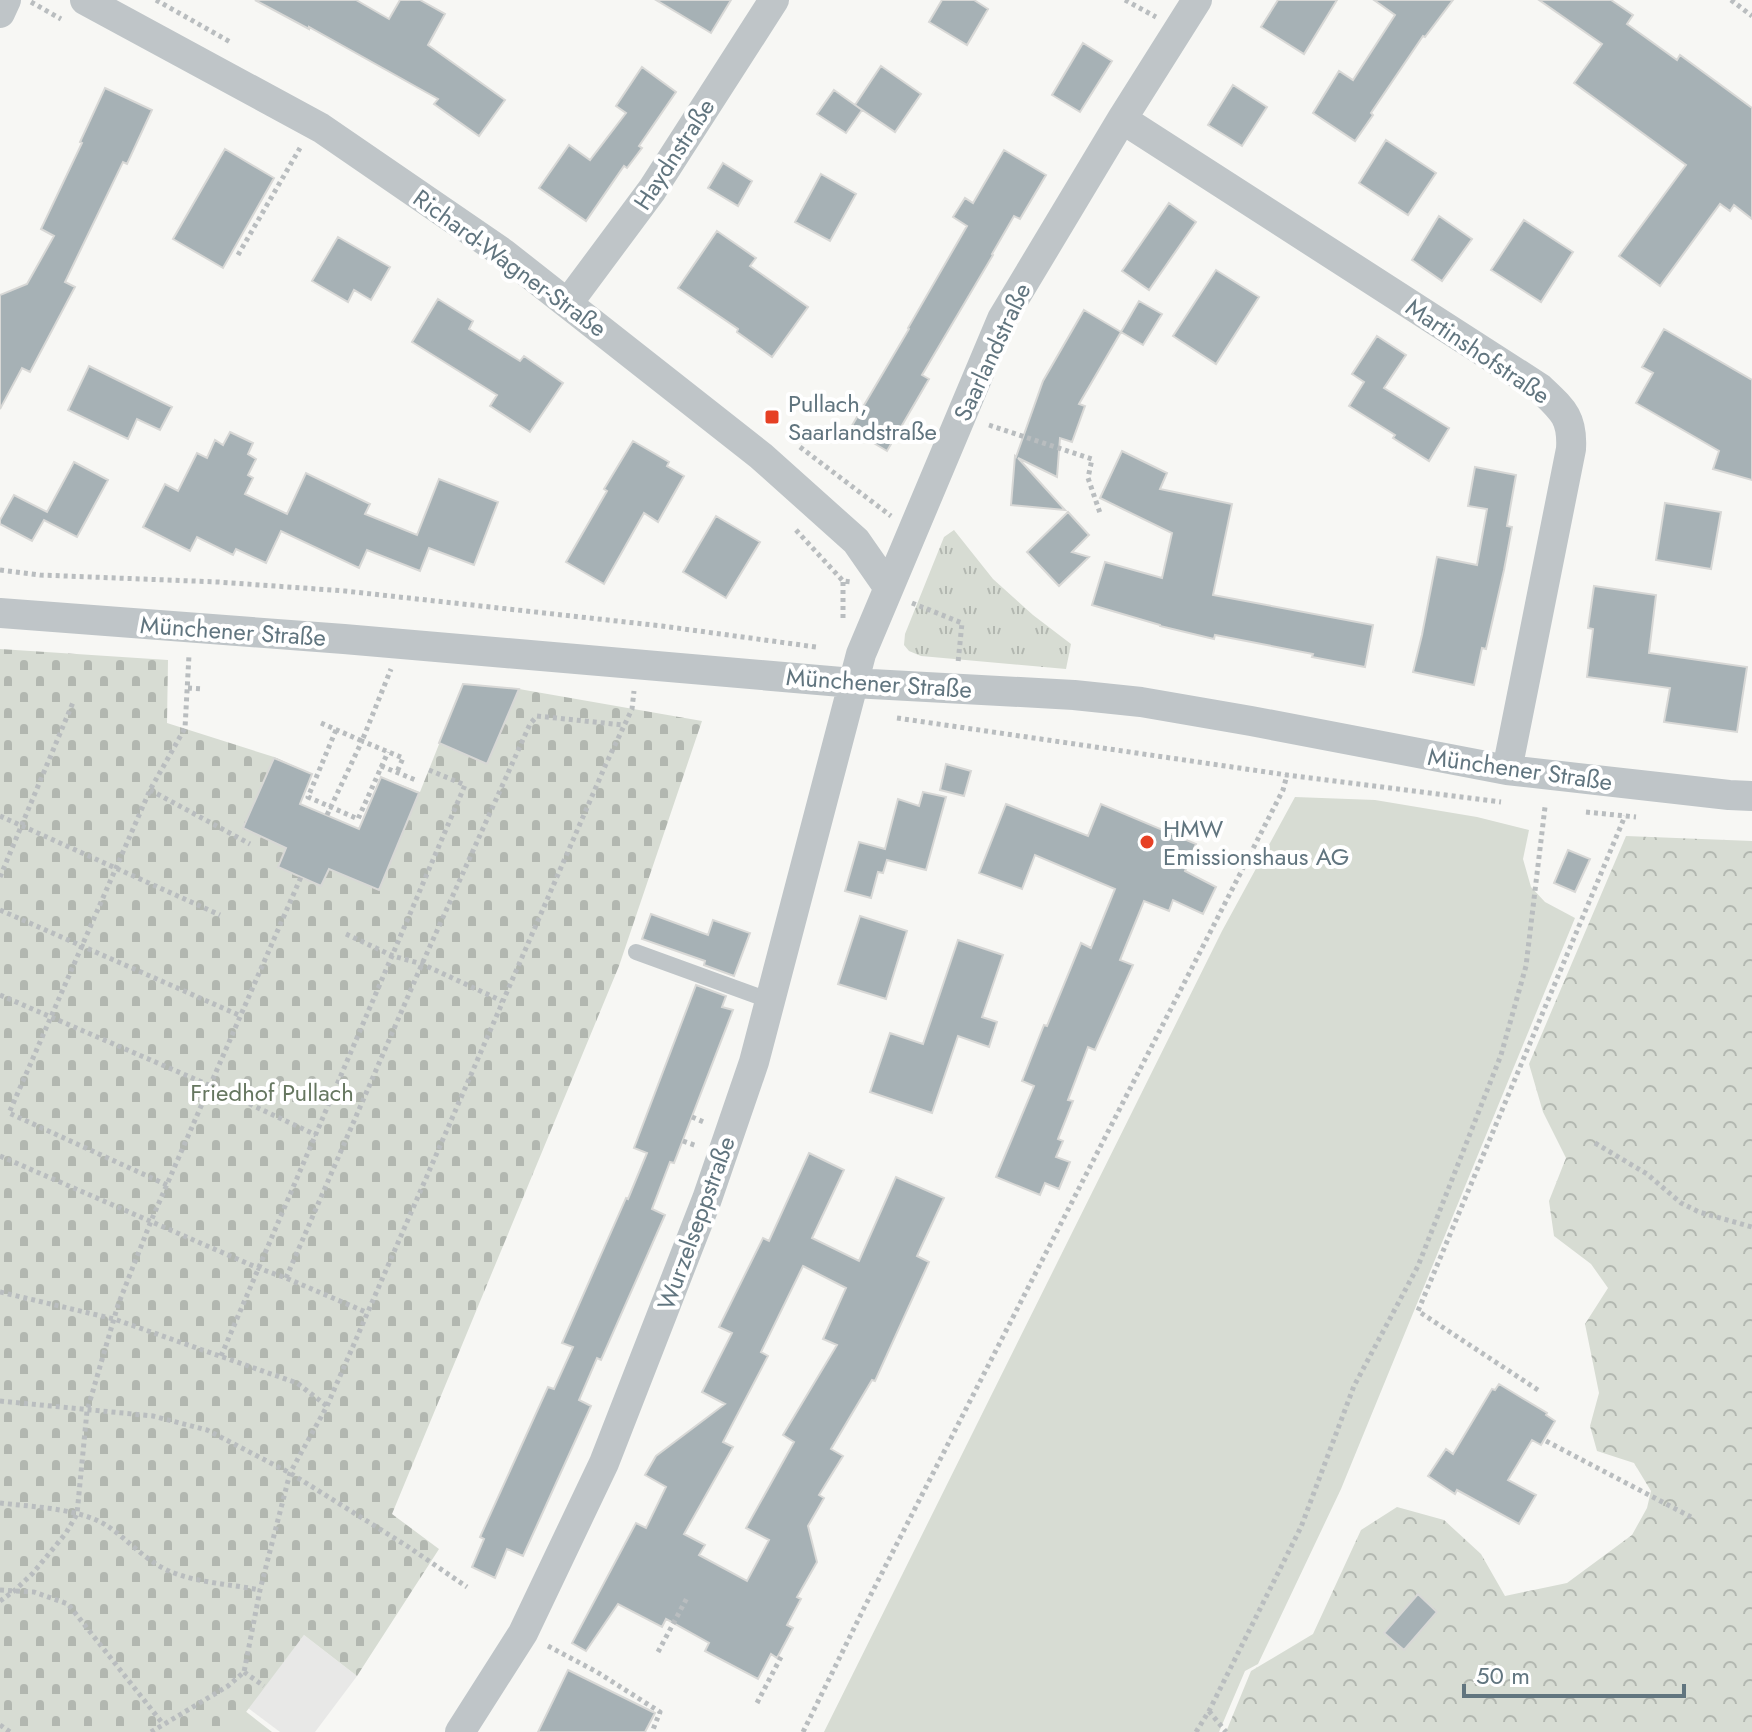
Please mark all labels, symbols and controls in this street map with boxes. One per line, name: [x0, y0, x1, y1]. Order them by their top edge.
street label: Haydnstraße: [625, 91, 723, 217]
street label: Richard-Wagner-Straße: [406, 181, 614, 345]
street label: Saarlandstraße: [945, 277, 1039, 427]
street label: Martinshofstraße: [1399, 290, 1557, 412]
place label: Pullach, Saarlandstraße: [788, 386, 937, 449]
marker: Pullach, Saarlandstraße: [763, 408, 781, 426]
street label: Münchener Straße: [139, 607, 327, 655]
street label: Münchener Straße: [785, 659, 973, 707]
street label: Münchener Straße: [1425, 739, 1615, 799]
place label: HMW Emissionshaus AG: [1163, 811, 1349, 874]
marker: HMW Emissionshaus AG: [1138, 833, 1156, 851]
park label: Friedhof Pullach: [190, 1075, 354, 1110]
street label: Wurzelseppstraße: [648, 1131, 744, 1315]
scale bar: [1464, 1648, 1684, 1698]
text: 50 m: [1476, 1658, 1530, 1693]

